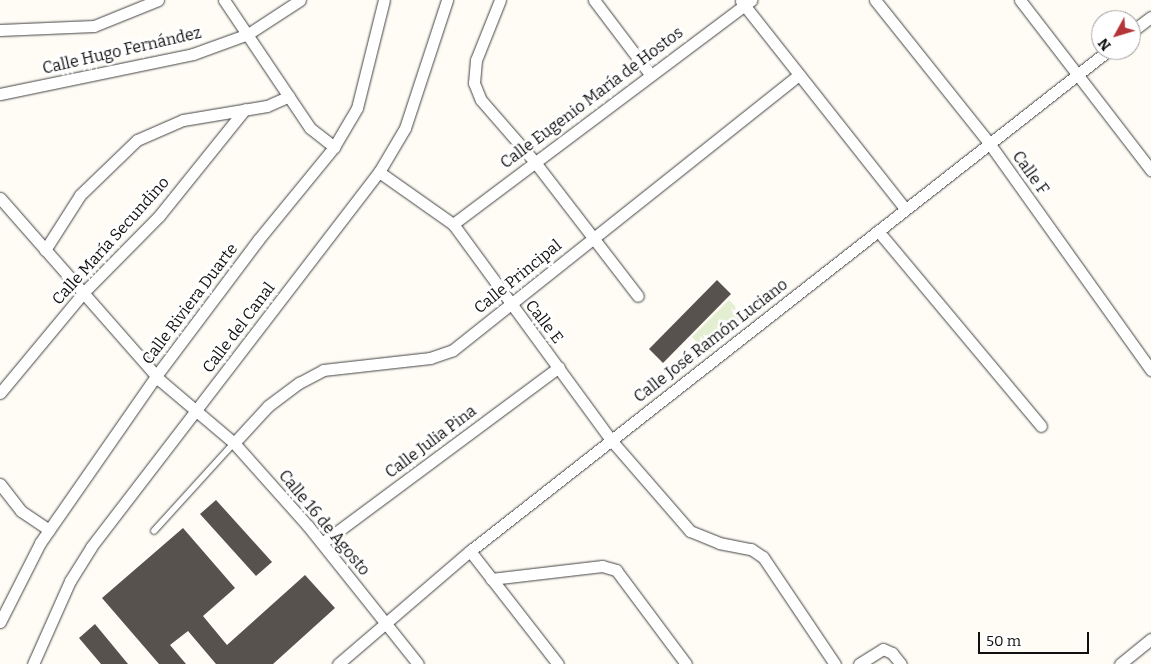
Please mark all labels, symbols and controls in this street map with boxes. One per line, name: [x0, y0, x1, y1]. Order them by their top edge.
north arrow: [1091, 10, 1141, 60]
street label: Calle Hugo Fernández: [41, 23, 203, 79]
street label: Calle Eugenio María de Hostos: [497, 23, 687, 173]
text: N: [1095, 35, 1115, 54]
street label: Calle F: [1008, 148, 1052, 198]
street label: Calle María Secundino: [48, 173, 174, 309]
street label: Calle Principal: [470, 236, 566, 318]
street label: Calle Riviera Duarte: [138, 240, 242, 368]
street label: Calle José Ramón Luciano: [630, 275, 792, 407]
street label: Calle del Canal: [199, 279, 279, 377]
street label: Calle E: [521, 296, 567, 348]
street label: Calle Julia Pina: [382, 402, 480, 482]
street label: Calle 16 de Agosto: [274, 466, 374, 580]
scale bar: [981, 622, 1092, 654]
text: 50 m: [986, 632, 1021, 650]

